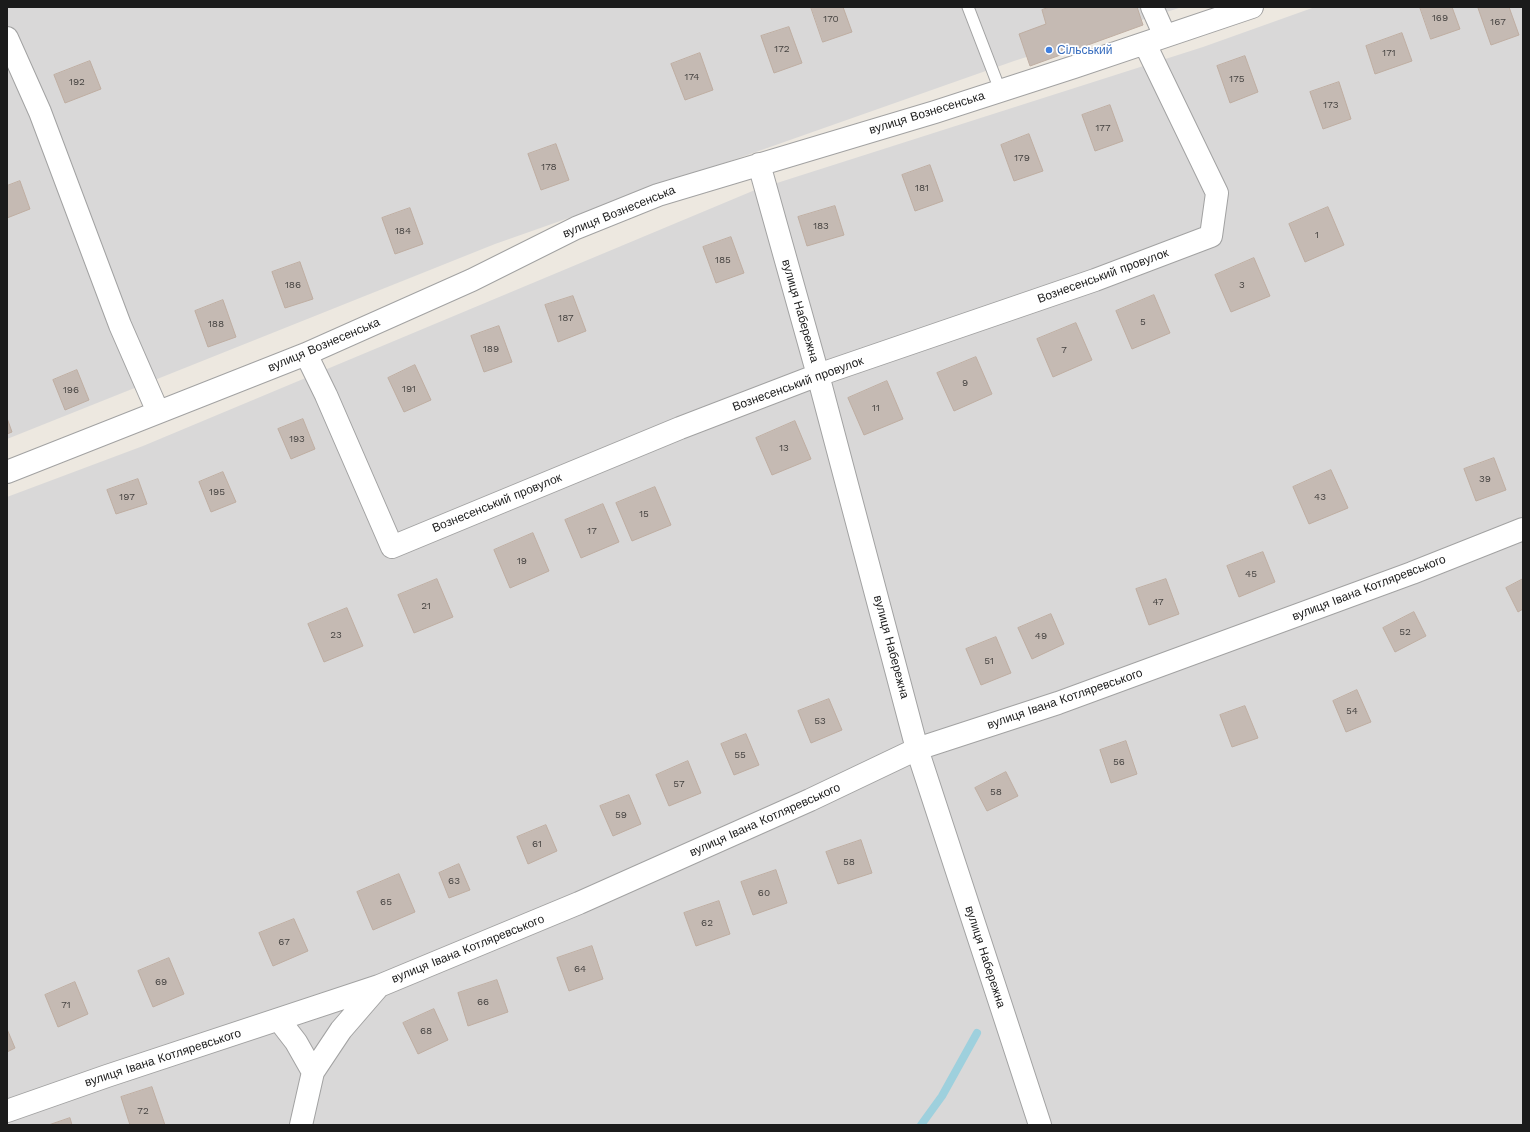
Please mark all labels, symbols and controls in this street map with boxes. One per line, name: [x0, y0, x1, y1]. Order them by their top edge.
house number: 169: [1432, 12, 1448, 24]
house number: 170: [823, 13, 839, 25]
house number: 167: [1490, 16, 1506, 28]
house number: 172: [774, 43, 790, 55]
place label: Сільський: [1057, 43, 1112, 57]
marker: Сільський: [1044, 45, 1054, 55]
house number: 171: [1382, 47, 1396, 59]
house number: 174: [685, 71, 699, 83]
house number: 175: [1229, 73, 1245, 85]
house number: 192: [69, 76, 85, 88]
street label: вулиця Вознесенська: [867, 89, 987, 137]
house number: 173: [1323, 99, 1339, 111]
house number: 177: [1095, 122, 1111, 134]
house number: 179: [1014, 152, 1030, 164]
house number: 178: [541, 161, 557, 173]
house number: 181: [915, 182, 929, 194]
street label: вулиця Вознесенська: [561, 183, 677, 241]
house number: 183: [813, 220, 829, 232]
house number: 184: [395, 225, 411, 237]
house number: 1: [1315, 229, 1319, 241]
street label: Вознесенський провулок: [1036, 246, 1170, 306]
house number: 185: [715, 254, 731, 266]
street label: вулиця Набережна: [778, 258, 822, 364]
house number: 186: [285, 279, 301, 291]
house number: 3: [1239, 279, 1245, 291]
house number: 187: [558, 312, 574, 324]
street label: вулиця Вознесенська: [266, 315, 382, 375]
house number: 5: [1140, 316, 1146, 328]
house number: 188: [208, 318, 224, 330]
house number: 189: [483, 343, 499, 355]
house number: 7: [1061, 344, 1067, 356]
street label: Вознесенський провулок: [731, 354, 865, 414]
house number: 9: [962, 377, 968, 389]
house number: 191: [402, 383, 416, 395]
house number: 196: [63, 384, 79, 396]
house number: 11: [872, 402, 880, 414]
house number: 193: [289, 433, 305, 445]
house number: 13: [779, 442, 789, 454]
street label: Вознесенський провулок: [430, 470, 564, 536]
house number: 39: [1479, 473, 1491, 485]
house number: 195: [209, 486, 225, 498]
house number: 197: [119, 491, 135, 503]
house number: 43: [1314, 491, 1326, 503]
house number: 15: [639, 508, 649, 520]
house number: 17: [587, 525, 597, 537]
street label: вулиця Івана Котляревського: [1290, 552, 1448, 624]
house number: 19: [517, 555, 527, 567]
house number: 45: [1245, 568, 1257, 580]
street label: вулиця Набережна: [870, 594, 912, 700]
house number: 47: [1152, 596, 1164, 608]
house number: 21: [421, 600, 431, 612]
house number: 52: [1399, 626, 1411, 638]
house number: 23: [330, 629, 342, 641]
house number: 49: [1035, 630, 1047, 642]
house number: 51: [984, 655, 994, 667]
street label: вулиця Івана Котляревського: [985, 666, 1145, 732]
house number: 54: [1346, 705, 1358, 717]
house number: 53: [814, 715, 826, 727]
house number: 55: [734, 749, 746, 761]
house number: 56: [1113, 756, 1125, 768]
house number: 57: [673, 778, 685, 790]
street label: вулиця Івана Котляревського: [687, 780, 843, 860]
house number: 58: [990, 786, 1002, 798]
house number: 59: [615, 809, 627, 821]
house number: 61: [532, 838, 542, 850]
house number: 58: [843, 856, 855, 868]
house number: 63: [448, 875, 460, 887]
house number: 60: [758, 887, 770, 899]
house number: 65: [380, 896, 392, 908]
street label: вулиця Набережна: [962, 904, 1008, 1010]
street label: вулиця Івана Котляревського: [390, 912, 546, 986]
house number: 62: [701, 917, 713, 929]
house number: 67: [278, 936, 290, 948]
house number: 64: [574, 963, 586, 975]
house number: 69: [155, 976, 167, 988]
house number: 66: [477, 996, 489, 1008]
house number: 71: [61, 999, 71, 1011]
house number: 68: [420, 1025, 432, 1037]
street label: вулиця Івана Котляревського: [83, 1026, 243, 1090]
house number: 72: [137, 1105, 149, 1117]

